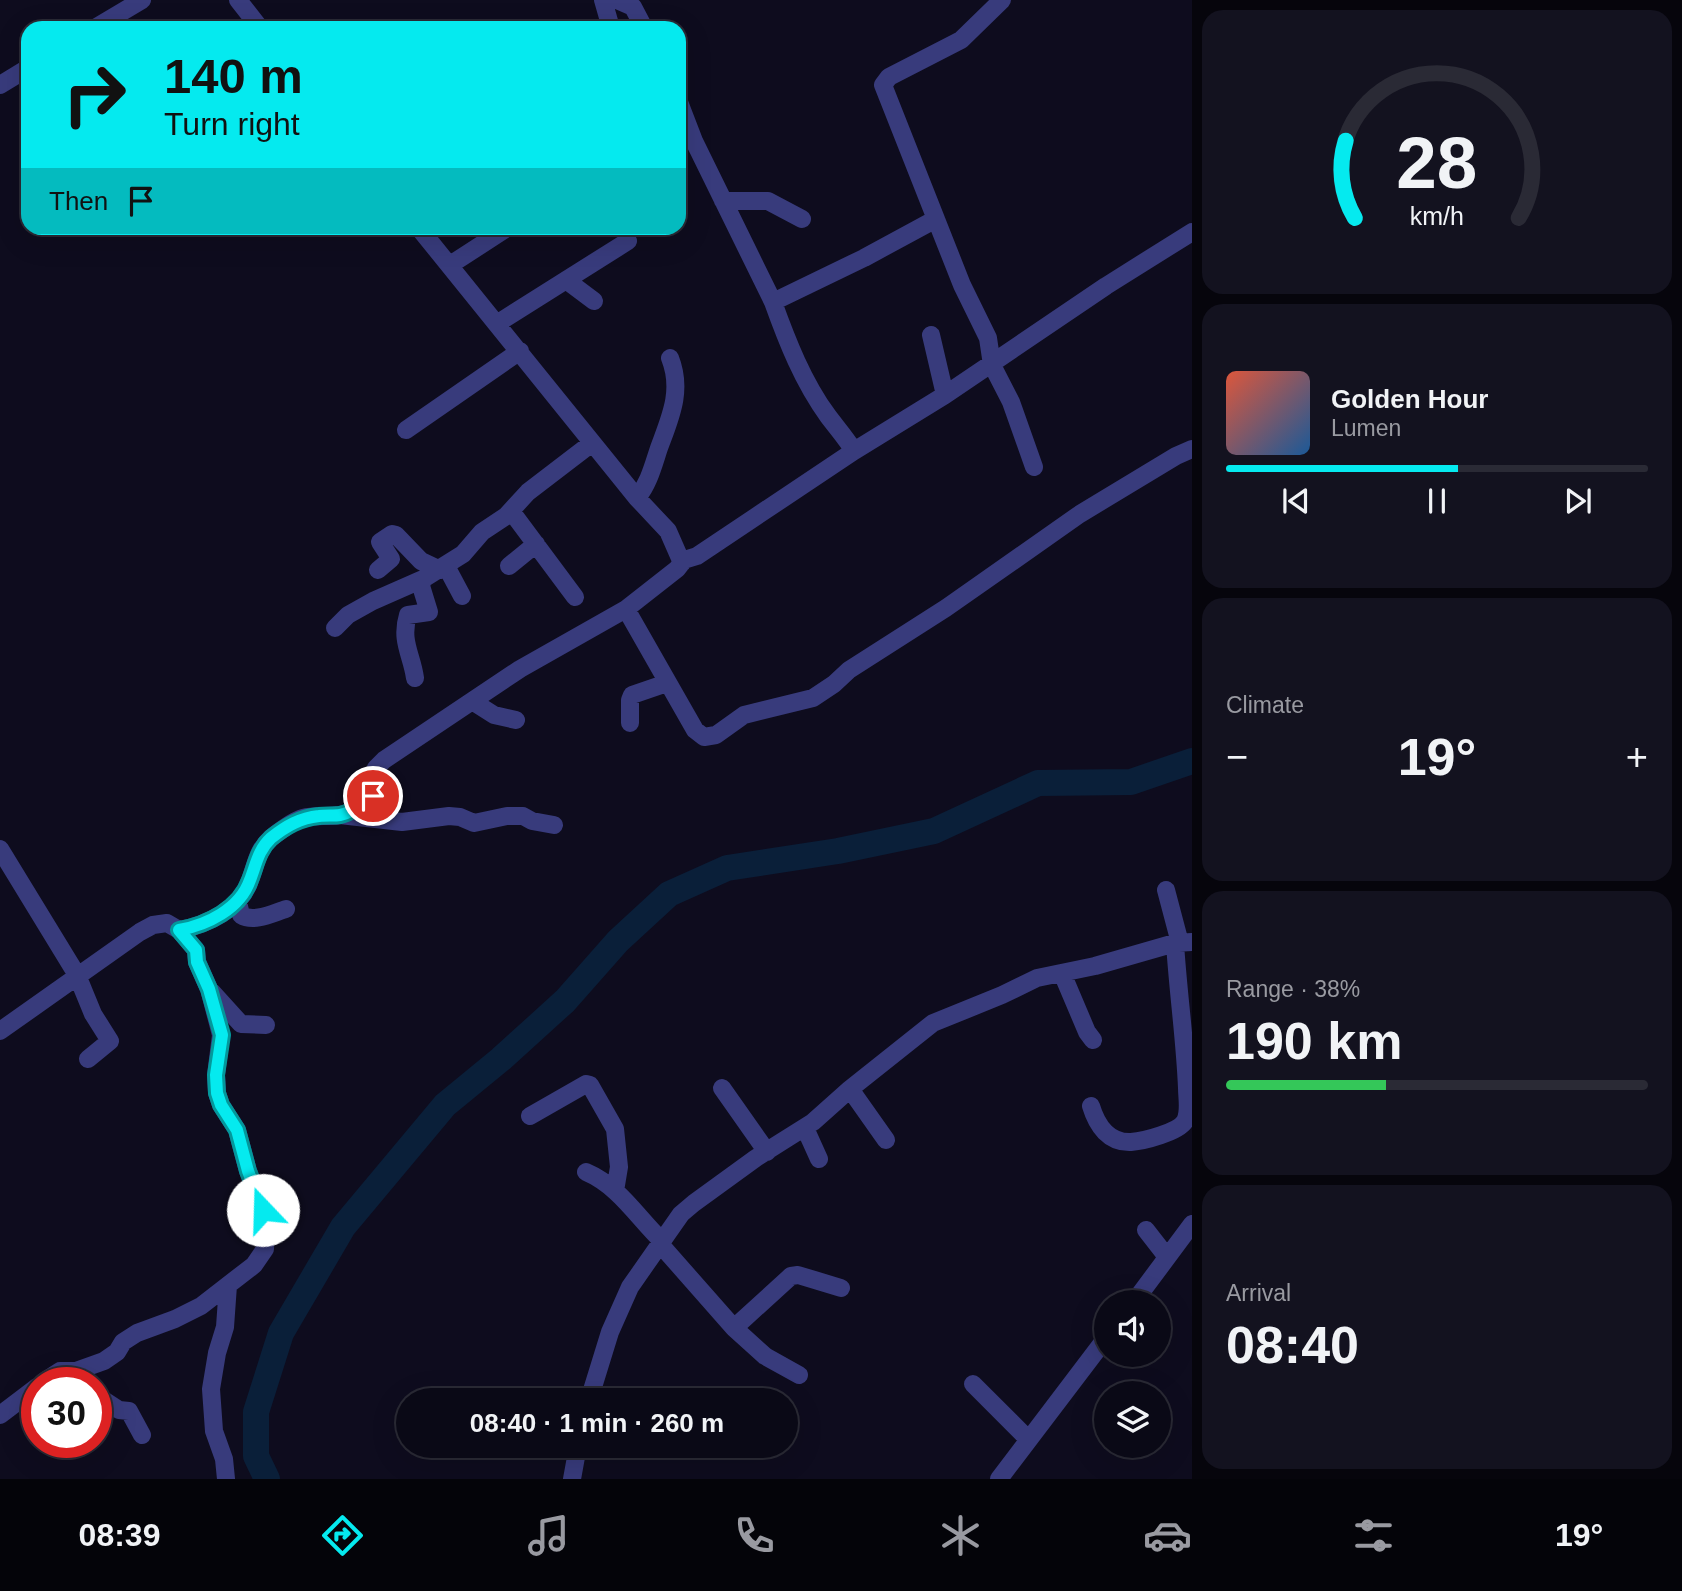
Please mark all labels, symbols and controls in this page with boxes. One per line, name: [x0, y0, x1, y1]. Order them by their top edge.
icon: right: [49, 49, 140, 140]
text: 140 m: [164, 49, 303, 103]
text: Turn right: [164, 106, 300, 142]
text: 28: [1397, 122, 1477, 203]
icon: arrive: [122, 182, 160, 220]
text: Then: [49, 186, 108, 216]
text: km/h: [1410, 202, 1464, 230]
text: Golden Hour: [1331, 384, 1488, 414]
text: Lumen: [1331, 415, 1401, 441]
icon: previous: [1277, 482, 1315, 520]
icon: pause: [1418, 482, 1456, 520]
icon: next: [1559, 482, 1597, 520]
text: Climate: [1226, 692, 1304, 718]
text: 19°: [1398, 728, 1476, 786]
text: −: [1226, 736, 1248, 778]
text: +: [1626, 736, 1648, 778]
pin: [343, 766, 403, 826]
icon: arrive: [354, 777, 392, 815]
text: Range · 38%: [1226, 976, 1360, 1002]
text: 190 km: [1226, 1012, 1402, 1070]
position arrow: [226, 1173, 300, 1247]
text: Arrival: [1226, 1280, 1291, 1306]
map controls: [1094, 1290, 1171, 1458]
button: sound: [1094, 1290, 1171, 1367]
text: 08:40: [1226, 1316, 1359, 1374]
speed limit sign: 30: [21, 1367, 112, 1458]
button: layers: [1094, 1381, 1171, 1458]
text: 08:40 · 1 min · 260 m: [470, 1408, 724, 1438]
icon: directions: [318, 1511, 367, 1560]
icon: music: [524, 1511, 573, 1560]
icon: phone: [730, 1511, 779, 1560]
icon: climate: [936, 1511, 985, 1560]
icon: car: [1143, 1511, 1192, 1560]
icon: filters: [1349, 1511, 1398, 1560]
text: 08:39: [79, 1517, 160, 1553]
text: 19°: [1555, 1517, 1603, 1553]

